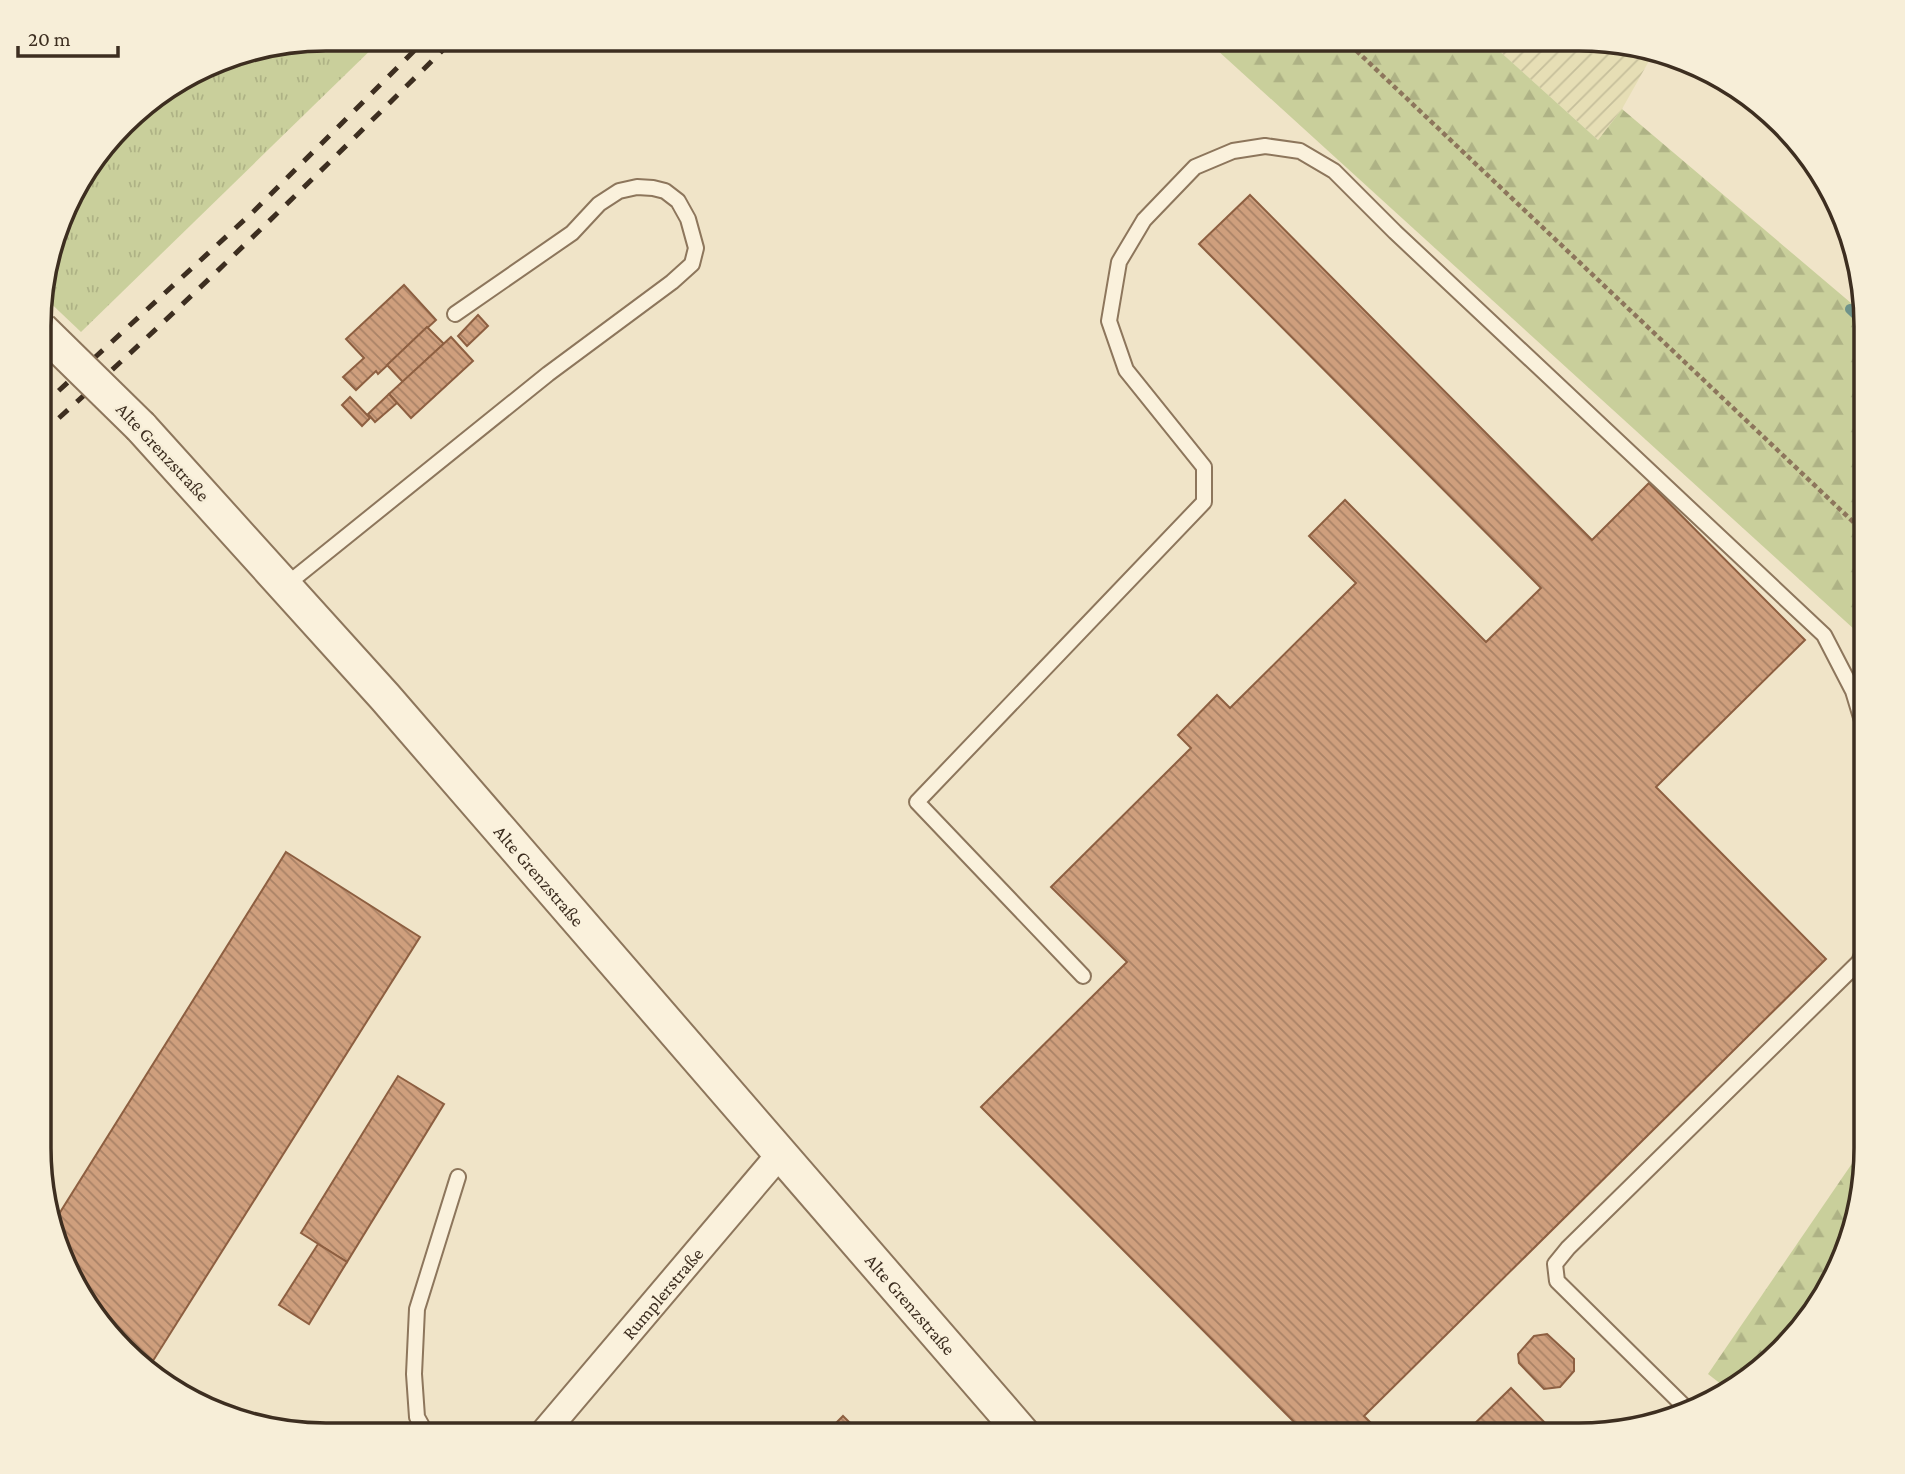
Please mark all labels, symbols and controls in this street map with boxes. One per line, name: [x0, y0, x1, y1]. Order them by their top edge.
scale bar: [18, 14, 117, 58]
text: 20 m: [28, 27, 71, 51]
street label: Alte Grenzstraße: [112, 399, 214, 505]
street label: Alte Grenzstraße: [490, 821, 589, 930]
street label: Rumplerstraße: [618, 1243, 707, 1343]
street label: Alte Grenzstraße: [861, 1249, 960, 1359]

